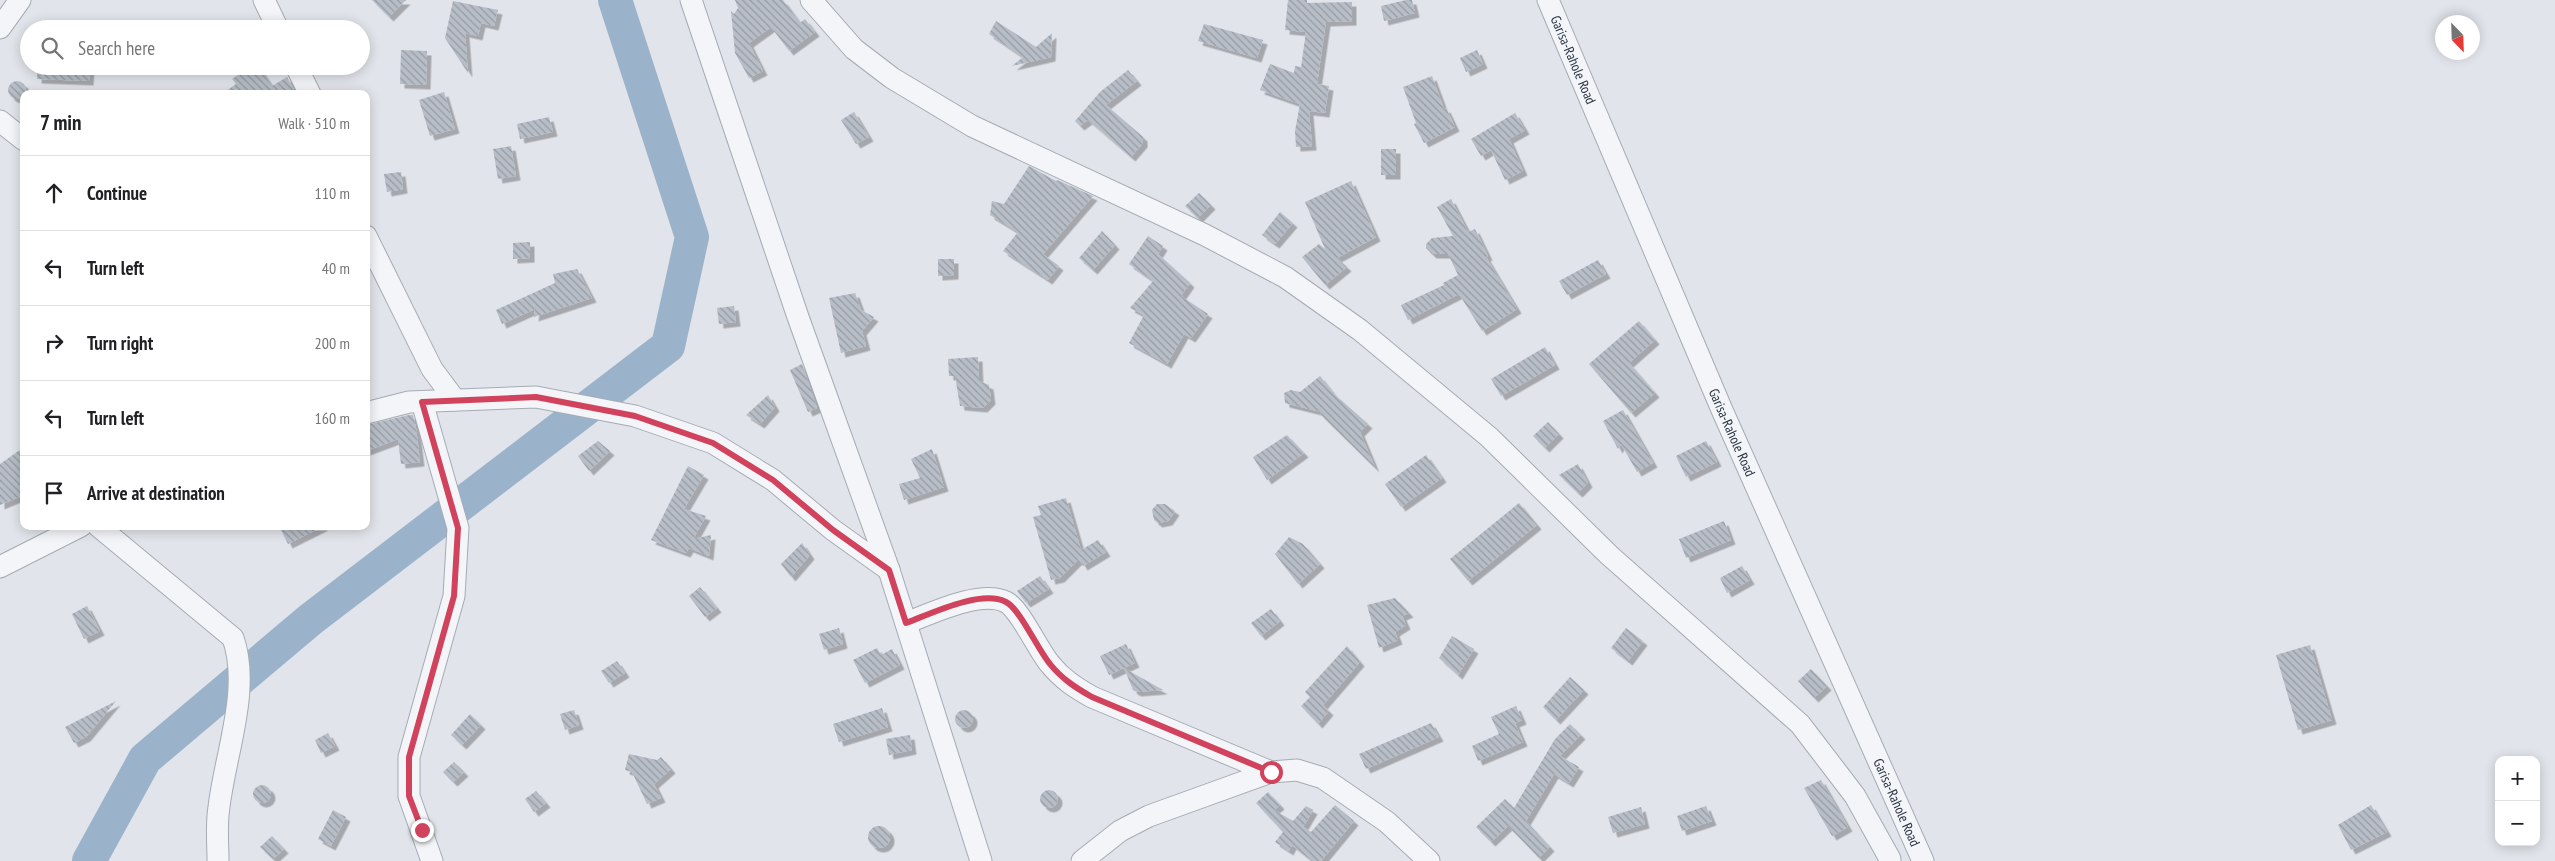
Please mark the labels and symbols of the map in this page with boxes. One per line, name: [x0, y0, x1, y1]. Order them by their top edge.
street label: Garisa-Rahole Road: [1547, 13, 1600, 107]
north arrow: [2435, 15, 2480, 60]
street label: Garisa-Rahole Road: [1705, 386, 1759, 479]
street label: Garisa-Rahole Road: [1869, 756, 1924, 849]
route start: [1260, 761, 1283, 784]
route end: [411, 819, 434, 842]

